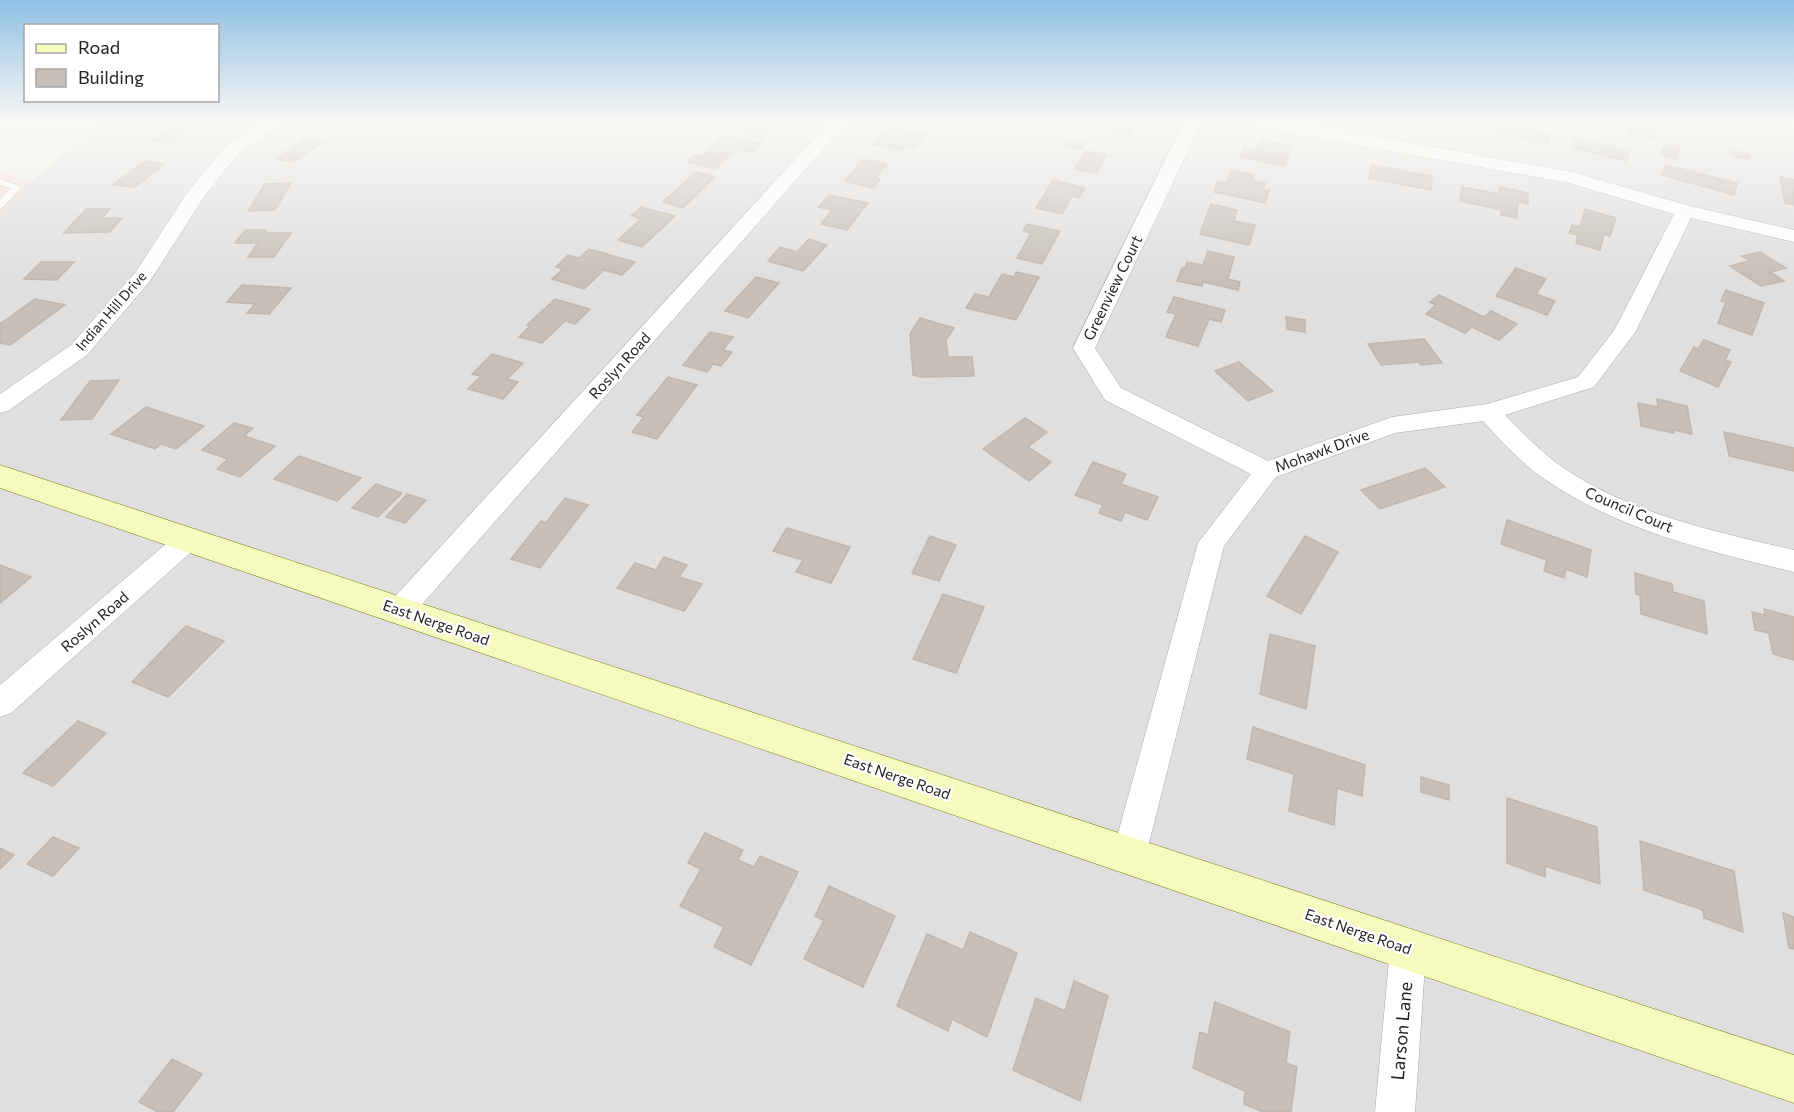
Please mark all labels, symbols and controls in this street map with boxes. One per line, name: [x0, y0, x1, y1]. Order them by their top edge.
legend: [24, 24, 219, 102]
text: Road: [78, 36, 120, 58]
text: Building: [78, 66, 144, 88]
street label: Greenview Court: [1079, 232, 1145, 343]
street label: Indian Hill Drive: [72, 268, 150, 354]
street label: Roslyn Road: [585, 328, 654, 402]
street label: Mohawk Drive: [1272, 425, 1371, 475]
street label: Council Court: [1583, 482, 1676, 536]
street label: Roslyn Road: [57, 587, 132, 655]
street label: East Nerge Road: [381, 595, 492, 649]
street label: East Nerge Road: [842, 749, 953, 803]
street label: East Nerge Road: [1303, 904, 1414, 958]
street label: Larson Lane: [1386, 981, 1416, 1081]

